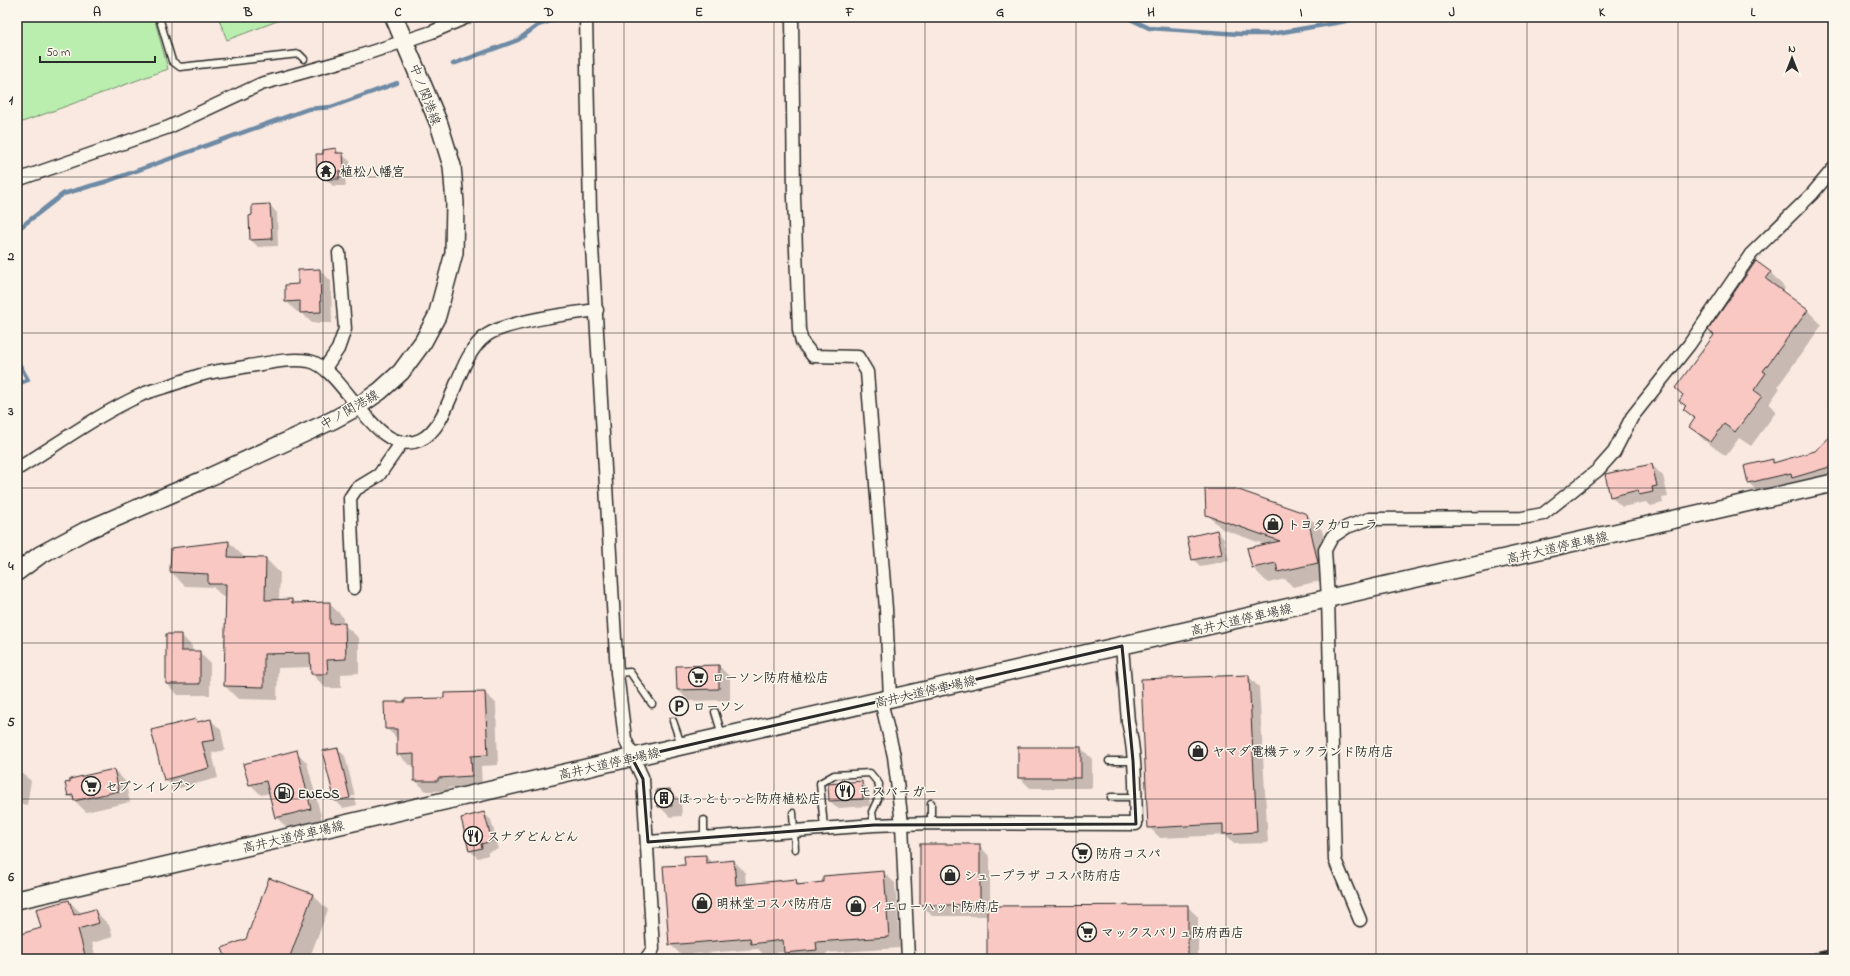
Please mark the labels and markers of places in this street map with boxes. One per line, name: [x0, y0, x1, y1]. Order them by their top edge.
temple icon: 植松八幡宮: [315, 160, 337, 182]
place label: 植松八幡宮: [340, 163, 405, 182]
shop icon: トヨタカローラ: [1262, 513, 1284, 535]
place label: トヨタカローラ: [1287, 516, 1378, 535]
supermarket icon: ローソン防府植松店: [687, 666, 709, 688]
place label: ローソン防府植松店: [712, 669, 829, 688]
parking icon: ローソン: [668, 695, 690, 717]
place label: ローソン: [693, 698, 745, 717]
shop icon: ヤマダ電機テックランド防府店: [1187, 740, 1209, 762]
place label: ヤマダ電機テックランド防府店: [1212, 743, 1394, 762]
supermarket icon: セブンイレブン: [80, 775, 102, 797]
place label: セブンイレブン: [105, 778, 196, 797]
restaurant icon: モスバーガー: [834, 780, 856, 802]
fuel station icon: ENEOS: [273, 782, 295, 804]
place label: モスバーガー: [859, 783, 937, 802]
place label: ENEOS: [298, 785, 340, 804]
building icon: ほっともっと防府植松店: [653, 787, 675, 809]
place label: ほっともっと防府植松店: [678, 790, 821, 809]
restaurant icon: スナダどんどん: [462, 825, 484, 847]
place label: スナダどんどん: [487, 828, 579, 847]
supermarket icon: 防府コスパ: [1071, 842, 1093, 864]
place label: 防府コスパ: [1096, 845, 1161, 864]
shop icon: シュープラザ コスパ防府店: [939, 864, 961, 886]
place label: シュープラザ コスパ防府店: [964, 867, 1121, 886]
shop icon: 明林堂コスパ防府店: [691, 892, 713, 914]
place label: 明林堂コスパ防府店: [716, 895, 833, 914]
shop icon: イエローハット防府店: [845, 895, 867, 917]
place label: イエローハット防府店: [870, 898, 1000, 917]
supermarket icon: マックスバリュ防府西店: [1076, 921, 1098, 943]
place label: マックスバリュ防府西店: [1101, 924, 1244, 943]

